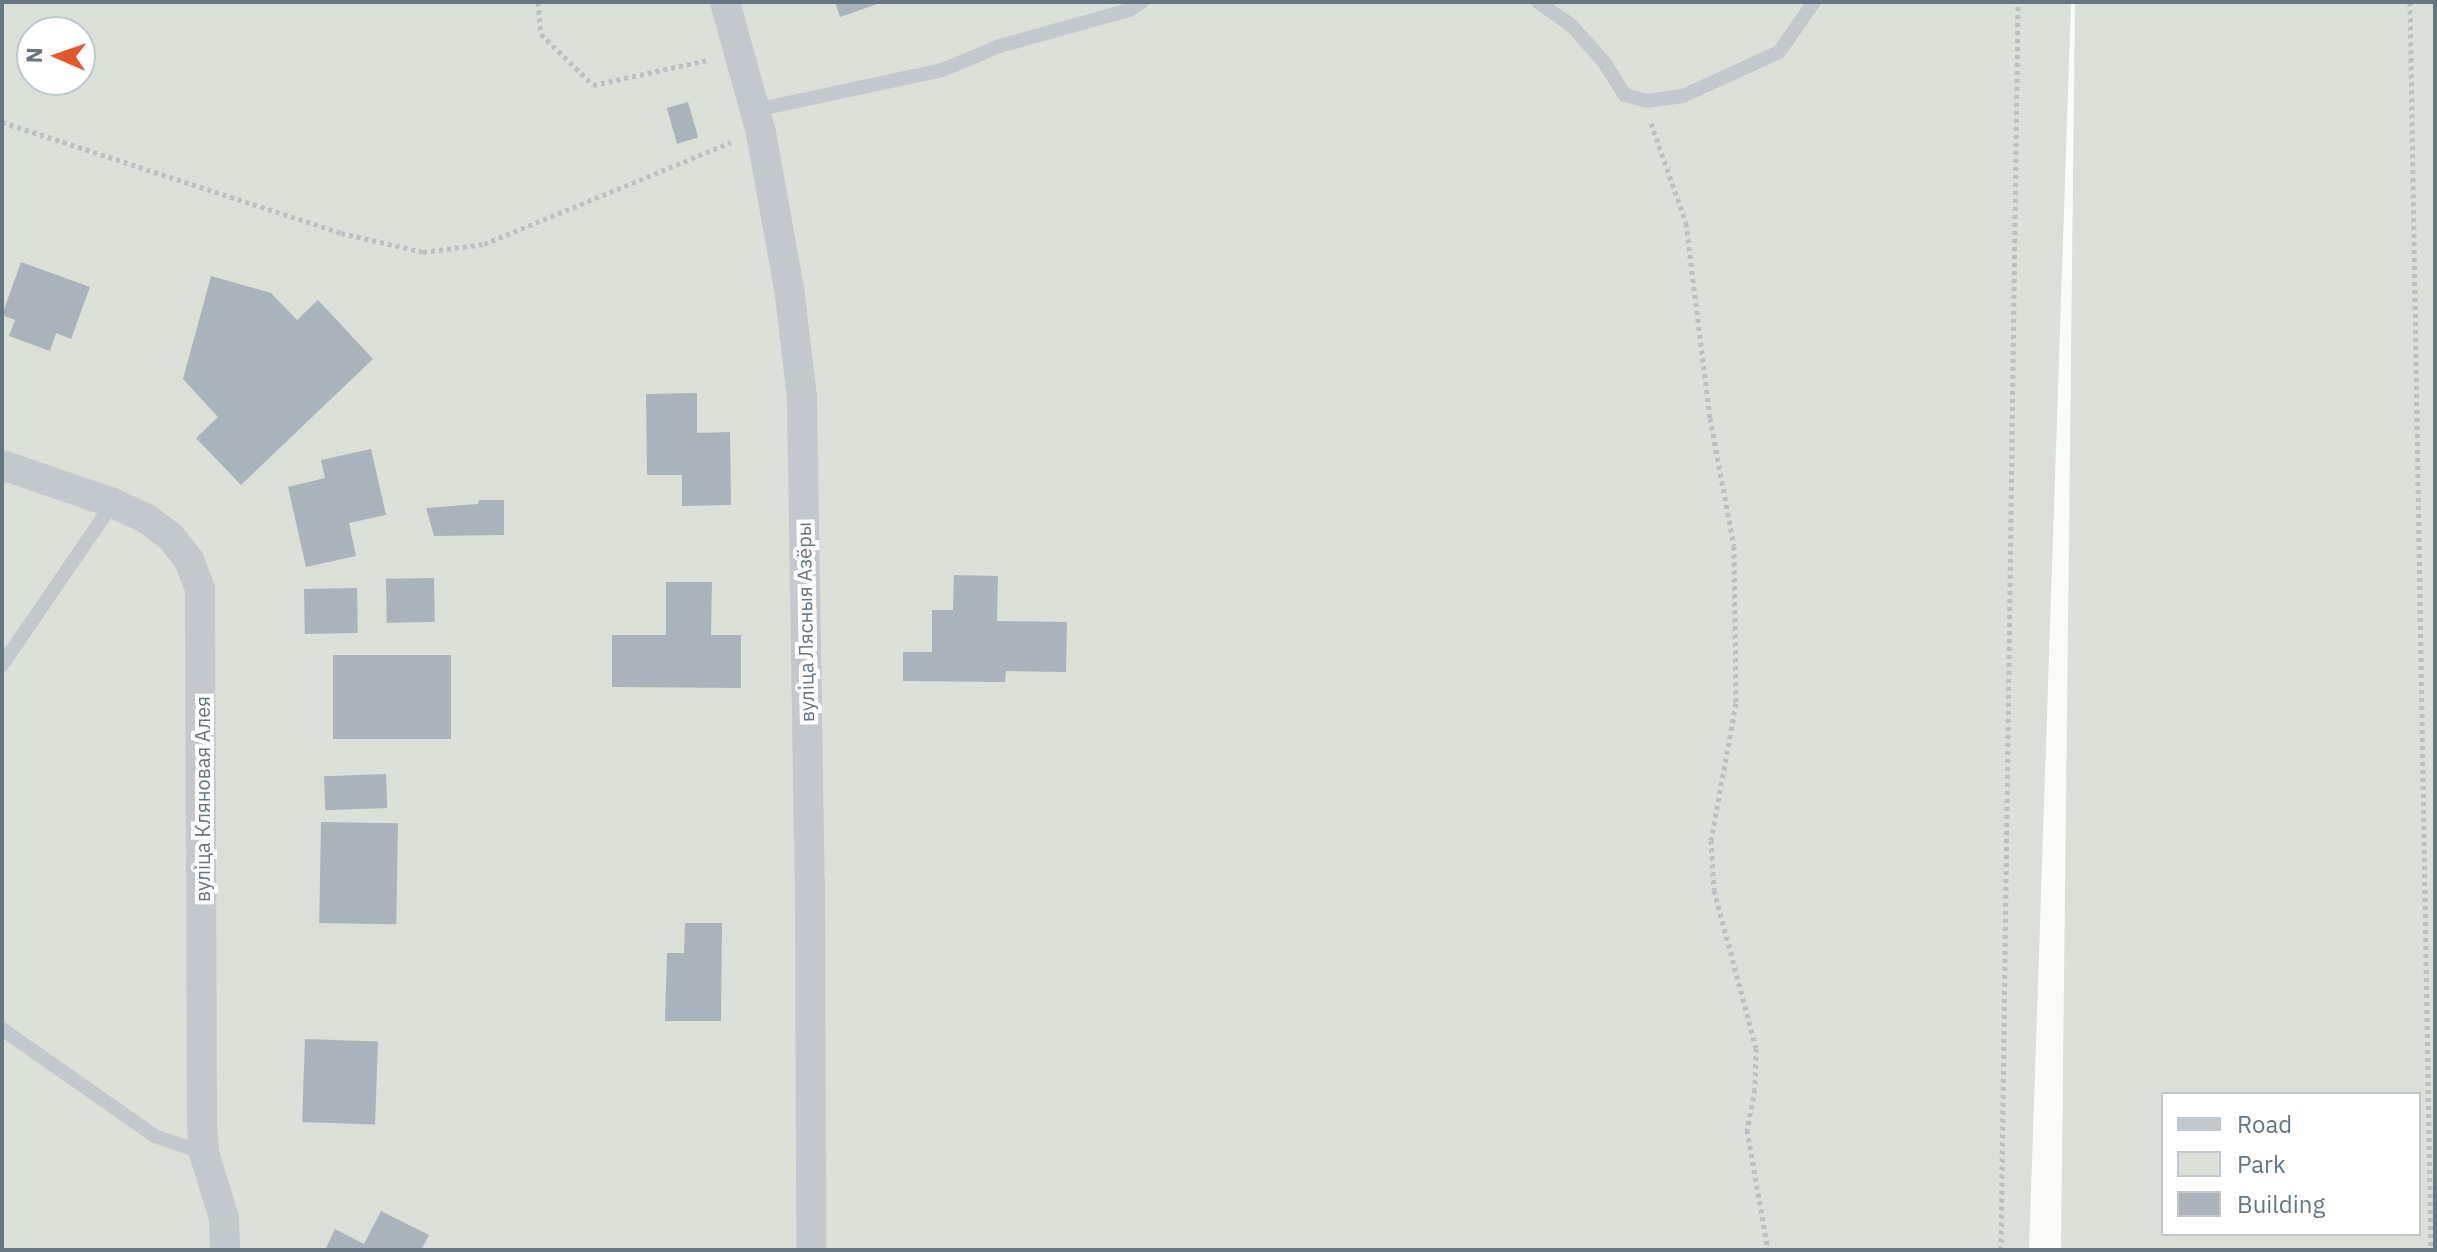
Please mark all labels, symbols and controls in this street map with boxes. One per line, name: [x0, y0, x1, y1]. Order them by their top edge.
north arrow: [16, 16, 96, 96]
text: N: [19, 47, 48, 64]
street label: вуліца Лясныя Азёры: [791, 522, 819, 722]
street label: вуліца Кляновая Алея: [190, 696, 214, 902]
legend: [2161, 1092, 2421, 1236]
text: Road: [2237, 1108, 2292, 1140]
text: Park: [2237, 1148, 2286, 1180]
text: Building: [2237, 1188, 2325, 1220]

